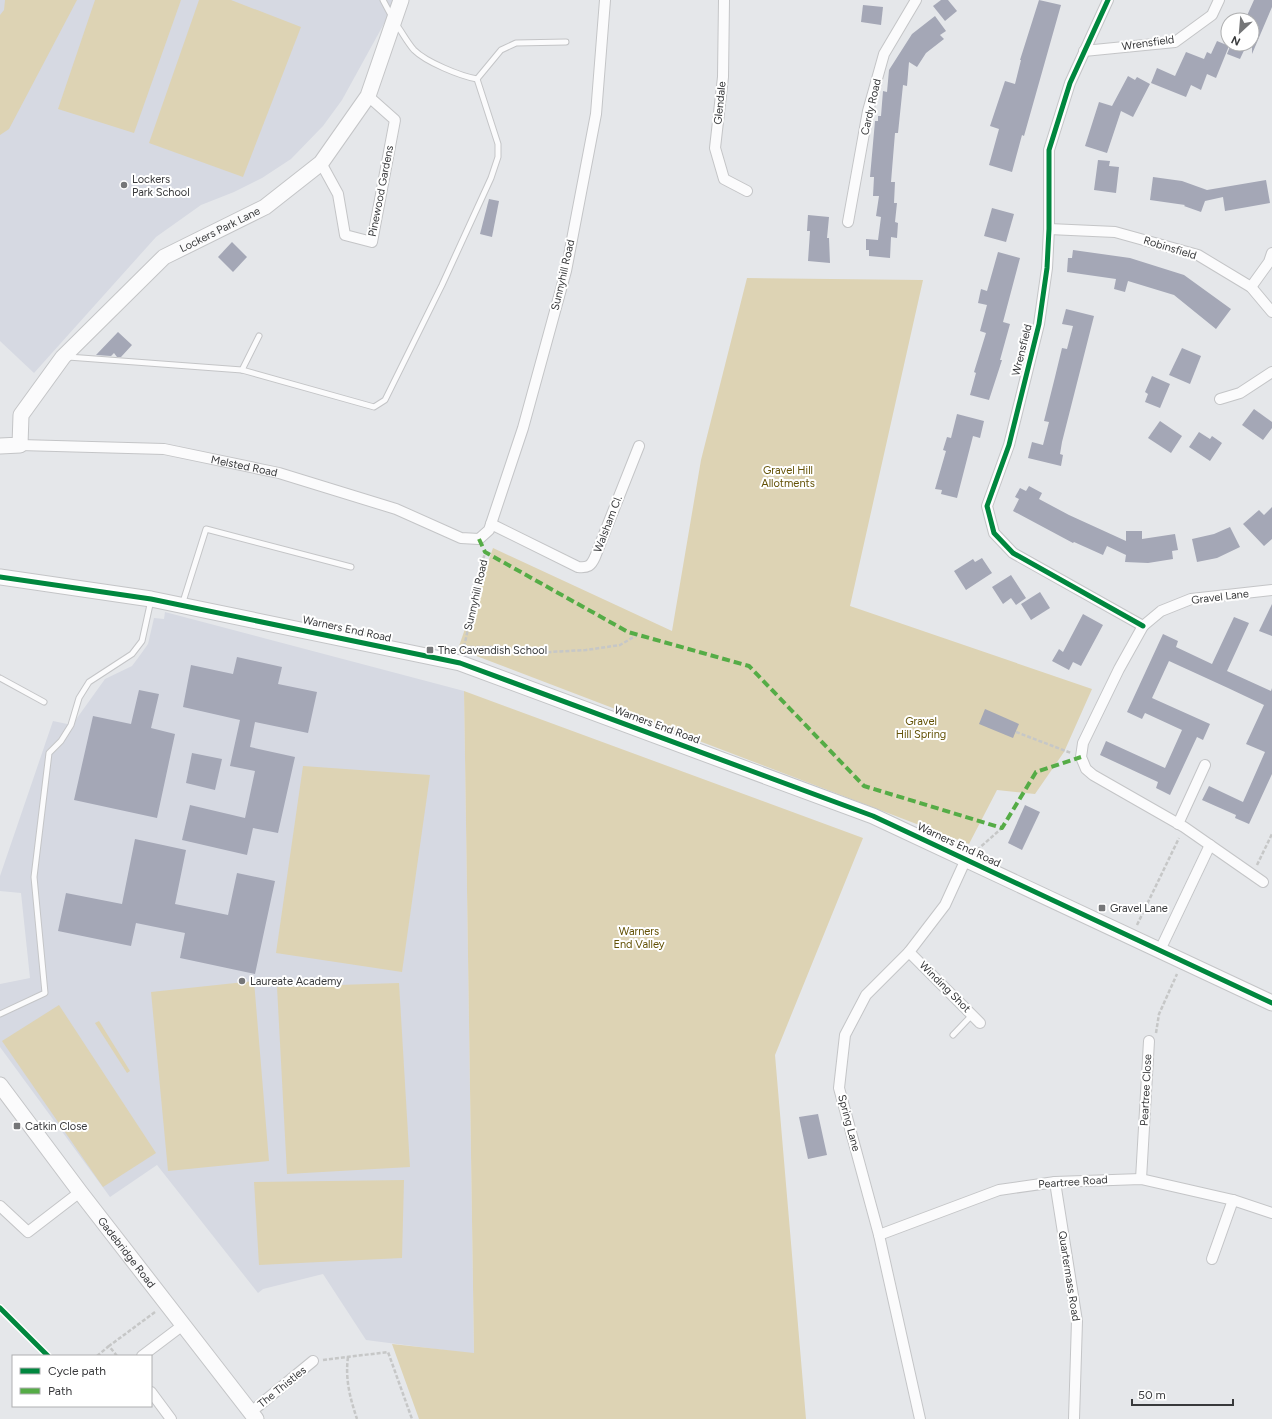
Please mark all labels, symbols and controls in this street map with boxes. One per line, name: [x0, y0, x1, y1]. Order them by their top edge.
north arrow: [1220, 12, 1260, 52]
street label: Wrensfield: [1121, 33, 1175, 53]
text: N: [1229, 33, 1243, 48]
street label: Cardy Road: [858, 78, 884, 136]
street label: Glendale: [711, 81, 729, 125]
street label: Pinewood Gardens: [366, 144, 396, 238]
place label: Lockers Park School: [132, 173, 190, 199]
marker: Lockers Park School: [119, 180, 129, 190]
street label: Lockers Park Lane: [177, 204, 262, 255]
street label: Robinsfield: [1142, 234, 1198, 262]
street label: Sunnyhill Road: [549, 238, 577, 312]
street label: Wrensfield: [1009, 323, 1035, 377]
street label: Melsted Road: [210, 452, 279, 479]
park label: Gravel Hill Allotments: [761, 464, 815, 490]
street label: Walsham Cl.: [591, 494, 625, 554]
street label: Sunnyhill Road: [462, 558, 490, 632]
street label: Gravel Lane: [1191, 587, 1249, 607]
street label: Warners End Road: [301, 613, 393, 645]
place label: The Cavendish School: [438, 644, 547, 657]
marker: The Cavendish School: [425, 645, 435, 655]
street label: Warners End Road: [612, 703, 702, 747]
park label: Gravel Hill Spring: [896, 715, 946, 741]
street label: Warners End Road: [915, 820, 1003, 870]
place label: Gravel Lane: [1110, 902, 1168, 915]
marker: Gravel Lane: [1097, 903, 1107, 913]
park label: Warners End Valley: [613, 925, 665, 951]
street label: Winding Shot: [917, 959, 973, 1015]
place label: Laureate Academy: [250, 975, 342, 988]
marker: Laureate Academy: [237, 976, 247, 986]
street label: Peartree Close: [1138, 1054, 1154, 1126]
street label: Spring Lane: [835, 1093, 863, 1153]
place label: Catkin Close: [25, 1120, 87, 1133]
marker: Catkin Close: [12, 1121, 22, 1131]
street label: Peartree Road: [1038, 1173, 1108, 1191]
street label: Gadebridge Road: [95, 1214, 158, 1290]
street label: Quartermass Road: [1055, 1230, 1083, 1322]
legend: [12, 1355, 152, 1407]
text: Cycle path: [48, 1364, 106, 1378]
street label: The Thistles: [255, 1364, 309, 1410]
scale bar: [1132, 1381, 1233, 1407]
text: Path: [48, 1384, 72, 1398]
text: 50 m: [1138, 1388, 1166, 1402]

